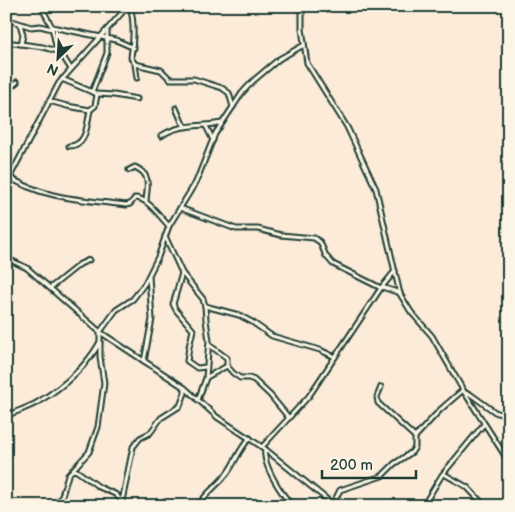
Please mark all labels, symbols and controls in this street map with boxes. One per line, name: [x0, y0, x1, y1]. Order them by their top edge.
north arrow: [32, 32, 82, 82]
text: N: [44, 59, 61, 79]
scale bar: [322, 447, 416, 479]
text: 200 m: [330, 456, 373, 475]

